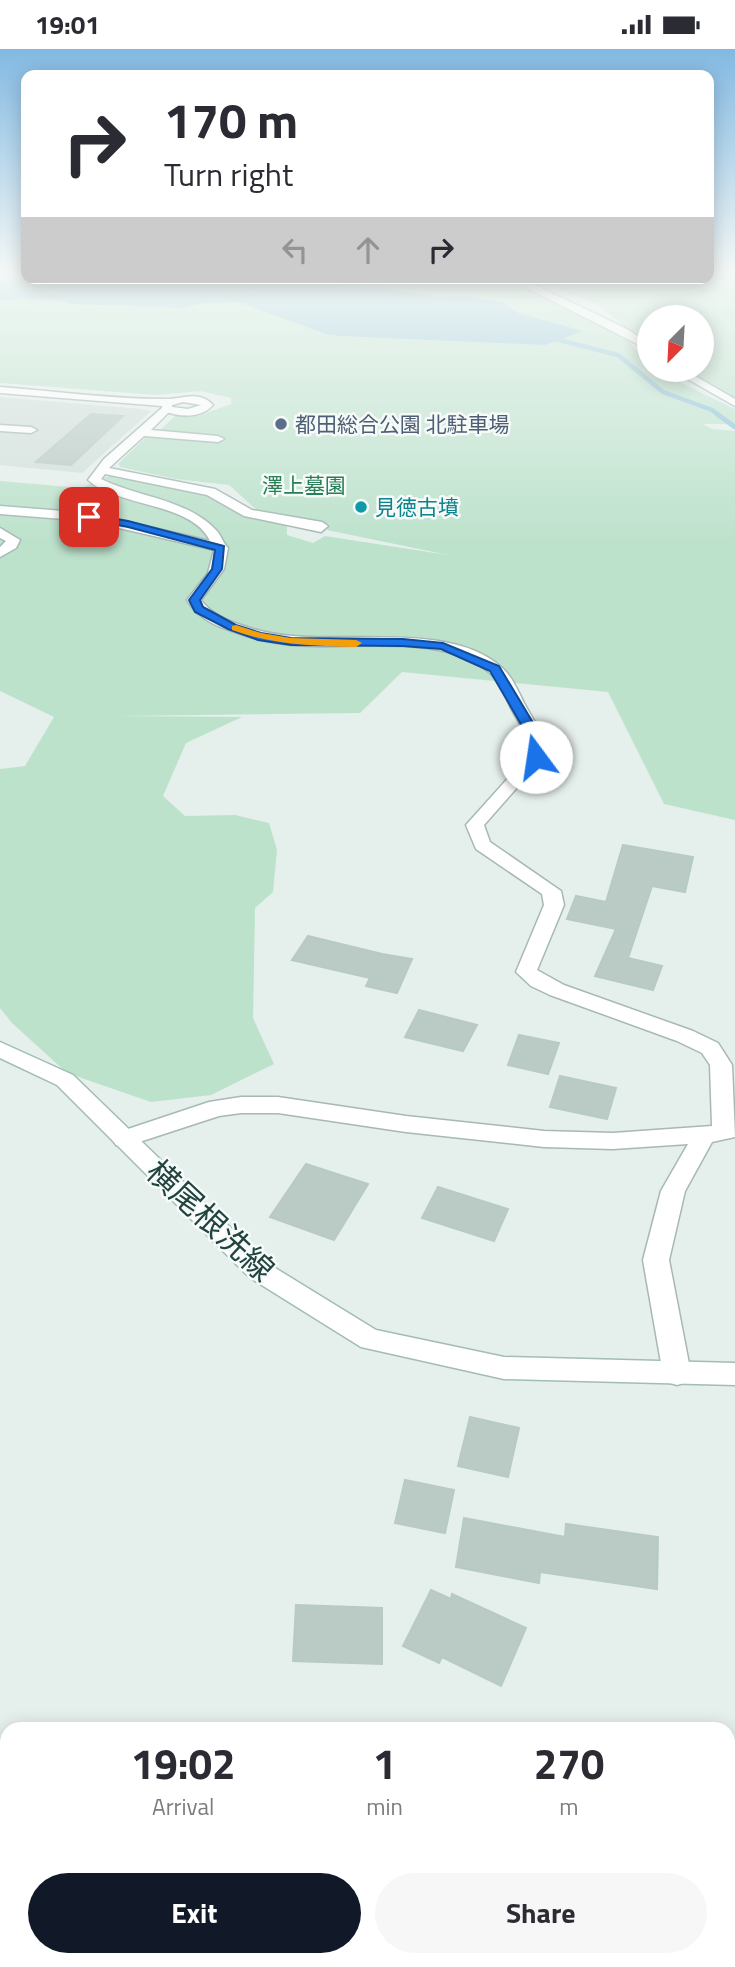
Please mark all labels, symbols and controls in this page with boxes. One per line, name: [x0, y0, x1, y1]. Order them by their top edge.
text: 19:01: [35, 5, 100, 44]
text: 170 m: [164, 82, 298, 157]
icon: right: [49, 98, 140, 189]
text: Turn right: [164, 150, 293, 198]
icon: left: [276, 231, 314, 269]
icon: ahead: [349, 231, 387, 269]
icon: right: [422, 231, 460, 269]
north arrow: [637, 305, 714, 381]
map controls: [637, 305, 714, 382]
place label: 都田総合公園 北駐車場: [295, 408, 510, 440]
marker: 都田総合公園 北駐車場: [273, 416, 289, 432]
park label: 澤上墓園: [262, 469, 346, 501]
pin: [59, 487, 119, 547]
place label: 見徳古墳: [375, 491, 459, 523]
icon: arrive: [70, 498, 108, 536]
marker: 見徳古墳: [353, 499, 369, 515]
position arrow: [499, 720, 573, 794]
street label: 横尾根洗線: [136, 1148, 286, 1292]
text: 19:02: [131, 1731, 236, 1795]
text: 1: [373, 1731, 396, 1795]
text: 270: [534, 1731, 604, 1795]
text: Arrival: [152, 1789, 214, 1824]
text: min: [366, 1789, 403, 1824]
text: m: [559, 1789, 579, 1824]
button: Exit: [28, 1873, 361, 1953]
button: Share: [375, 1873, 707, 1953]

